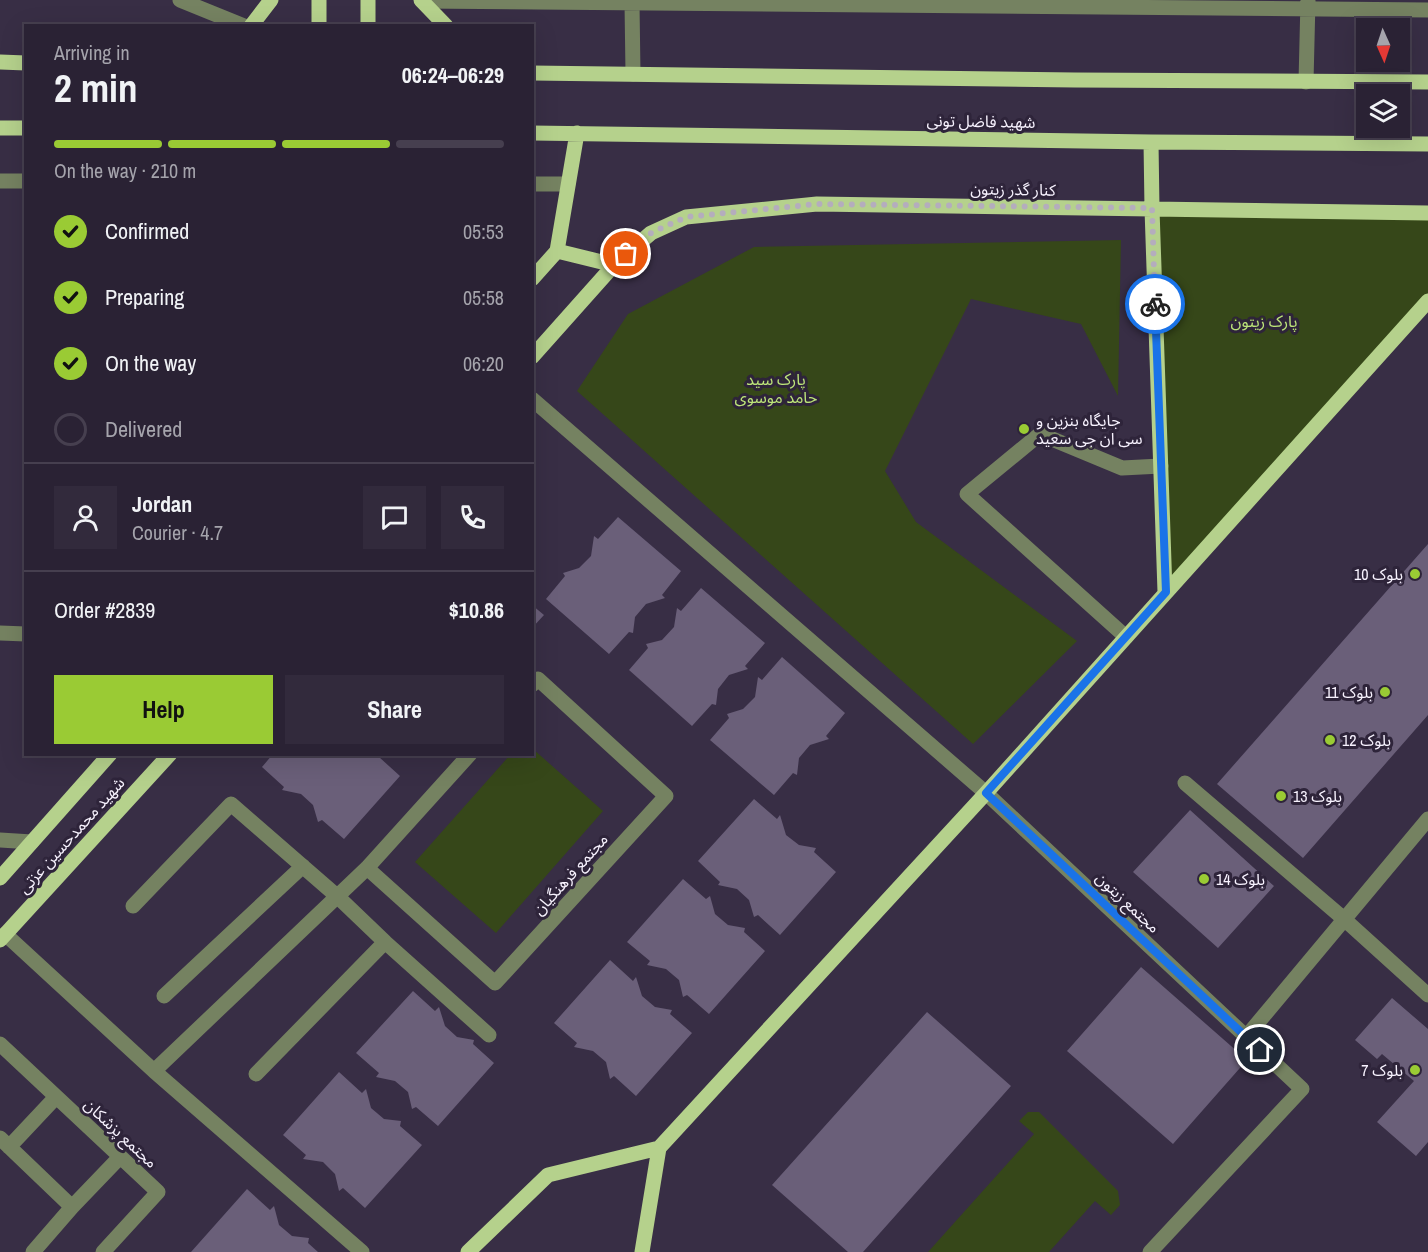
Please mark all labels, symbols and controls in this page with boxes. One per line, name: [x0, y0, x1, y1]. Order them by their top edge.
north arrow: [1356, 18, 1410, 72]
map controls: [1356, 18, 1410, 138]
text: Arriving in: [54, 39, 130, 66]
text: 06:24–06:29: [402, 60, 504, 90]
text: 2 min: [54, 62, 138, 114]
button: layers: [1356, 84, 1410, 138]
street label: شهید فاضل تونی: [926, 109, 1036, 133]
text: On the way · 210 m: [54, 157, 196, 184]
street label: کنار گذر زیتون: [970, 177, 1056, 201]
icon: check: [54, 215, 87, 248]
text: Confirmed: [105, 216, 189, 246]
text: 05:53: [463, 218, 504, 245]
pin: [600, 228, 651, 279]
icon: bag: [609, 237, 642, 270]
courier: [1125, 274, 1185, 334]
icon: check: [54, 281, 87, 314]
text: Preparing: [105, 282, 184, 312]
text: 05:58: [463, 284, 504, 311]
icon: bike: [1139, 288, 1172, 321]
park label: پارک زیتون: [1230, 310, 1298, 332]
icon: check: [54, 347, 87, 380]
text: On the way: [105, 348, 196, 378]
text: 06:20: [463, 350, 504, 377]
park label: پارک سید حامد موسوی: [735, 368, 817, 408]
place label: جایگاه بنزین و سی ان جی سعید: [1036, 409, 1143, 449]
text: Delivered: [105, 414, 182, 444]
marker: جایگاه بنزین و سی ان جی سعید: [1017, 422, 1031, 436]
button: person: [54, 486, 117, 549]
button: chat: [363, 486, 426, 549]
button: phone: [441, 486, 504, 549]
text: Jordan: [132, 489, 192, 519]
text: Courier · 4.7: [132, 519, 223, 546]
place label: بلوک 10: [1354, 563, 1403, 585]
marker: بلوک 10: [1408, 567, 1422, 581]
text: Order #2839: [54, 595, 155, 625]
text: $10.86: [449, 595, 504, 625]
button: Help: [54, 675, 273, 744]
button: Share: [285, 675, 504, 744]
place label: بلوک 11: [1325, 681, 1373, 703]
marker: بلوک 11: [1378, 685, 1392, 699]
place label: بلوک 12: [1342, 729, 1391, 751]
marker: بلوک 12: [1323, 733, 1337, 747]
street label: شهید محمدحسین عزتی: [13, 772, 129, 898]
place label: بلوک 13: [1293, 785, 1342, 807]
marker: بلوک 13: [1274, 789, 1288, 803]
street label: مجتمع فرهنگیان: [527, 828, 614, 921]
street label: مجتمع زیتون: [1090, 866, 1165, 939]
place label: بلوک 14: [1216, 868, 1265, 890]
marker: بلوک 14: [1197, 872, 1211, 886]
pin: [1234, 1024, 1285, 1075]
icon: home: [1243, 1033, 1276, 1066]
place label: بلوک 7: [1361, 1059, 1403, 1081]
marker: بلوک 7: [1408, 1063, 1422, 1077]
street label: مجتمع پزشکان: [78, 1093, 162, 1174]

